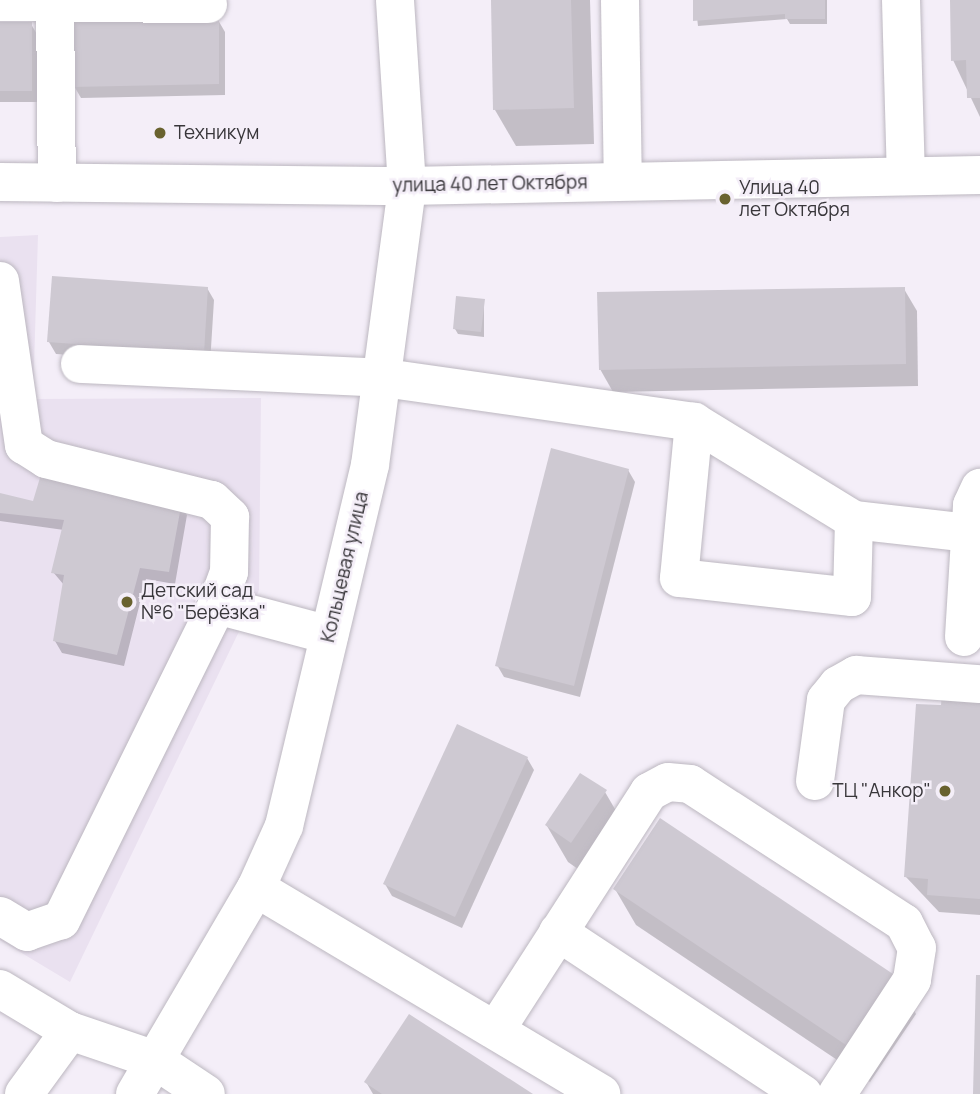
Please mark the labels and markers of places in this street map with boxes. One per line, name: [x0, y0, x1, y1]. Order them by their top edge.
place label: Техникум: [174, 122, 259, 144]
marker: Техникум: [152, 125, 168, 141]
place label: Улица 40 лет Октября: [739, 177, 850, 221]
marker: Улица 40 лет Октября: [717, 191, 733, 207]
place label: Детский сад №6 "Берёзка": [141, 580, 266, 624]
marker: Детский сад №6 "Берёзка": [119, 594, 135, 610]
place label: ТЦ "Анкор": [832, 780, 931, 802]
marker: ТЦ "Анкор": [937, 783, 953, 799]

